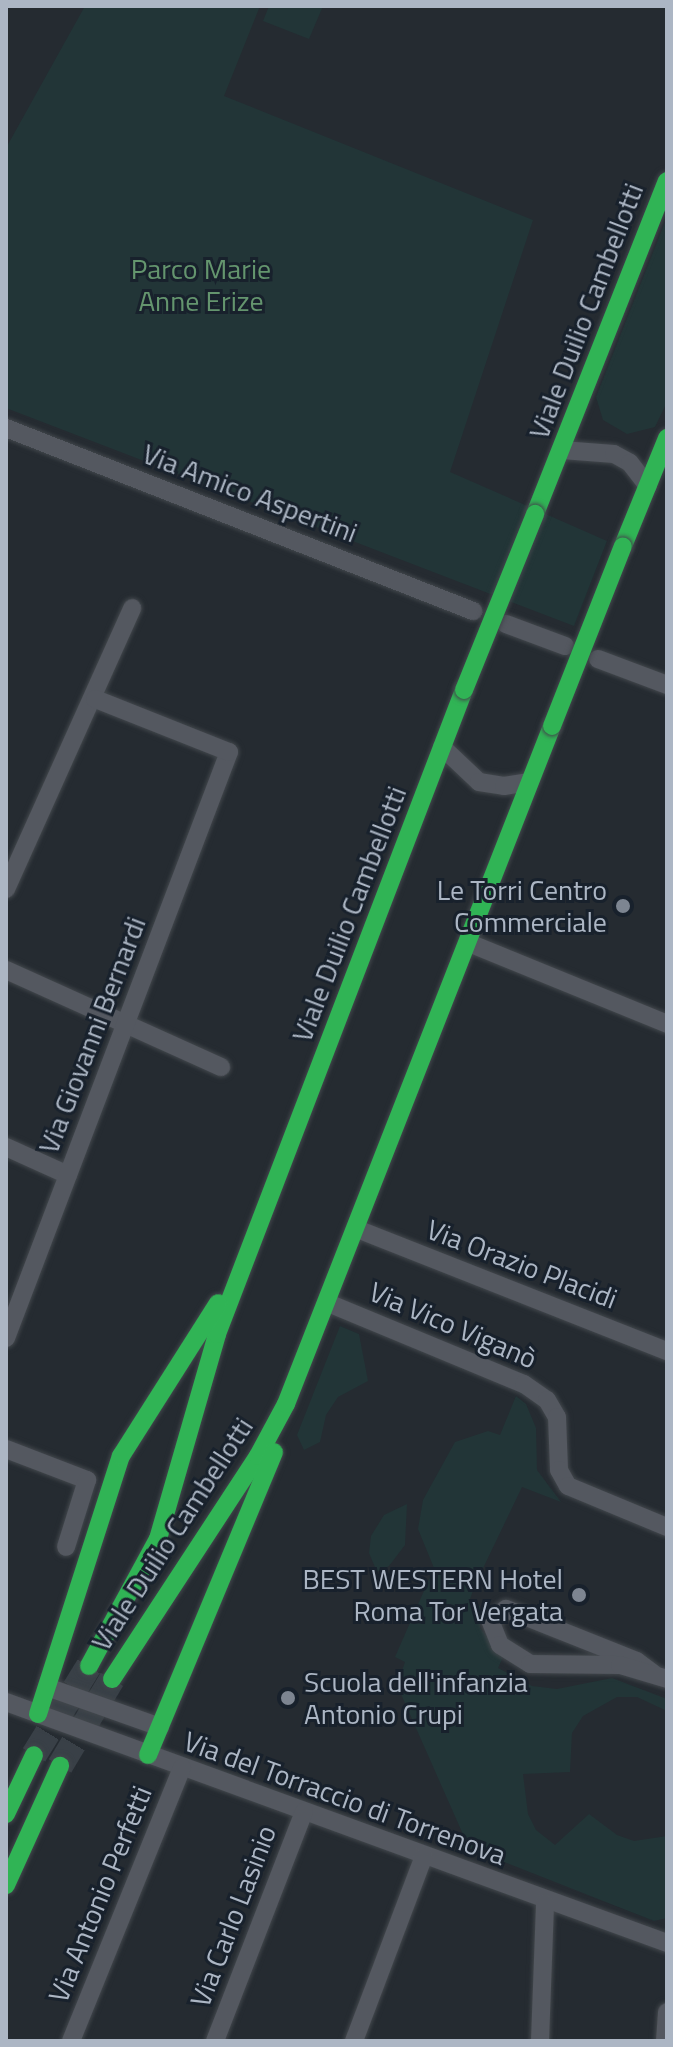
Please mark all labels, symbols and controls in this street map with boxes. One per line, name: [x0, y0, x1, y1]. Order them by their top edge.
street label: Viale Duilio Cambellotti: [522, 179, 650, 443]
park label: Parco Marie Anne Erize: [131, 252, 271, 318]
street label: Via Amico Aspertini: [138, 437, 362, 549]
street label: Viale Duilio Cambellotti: [285, 782, 413, 1046]
place label: Le Torri Centro Commerciale: [437, 873, 607, 939]
marker: Le Torri Centro Commerciale: [614, 897, 632, 915]
street label: Via Giovanni Bernardi: [31, 912, 153, 1158]
street label: Via Orazio Placidi: [422, 1212, 622, 1316]
street label: Via Vico Viganò: [364, 1275, 542, 1375]
street label: Viale Duilio Cambellotti: [84, 1411, 260, 1657]
place label: BEST WESTERN Hotel Roma Tor Vergata: [302, 1562, 563, 1628]
marker: BEST WESTERN Hotel Roma Tor Vergata: [570, 1586, 588, 1604]
place label: Scuola dell'infanzia Antonio Crupi: [304, 1665, 528, 1731]
marker: Scuola dell'infanzia Antonio Crupi: [279, 1689, 297, 1707]
street label: Via del Torraccio di Torrenova: [179, 1724, 511, 1872]
street label: Via Antonio Perfetti: [41, 1781, 159, 2007]
street label: Via Carlo Lasinio: [183, 1821, 283, 2011]

